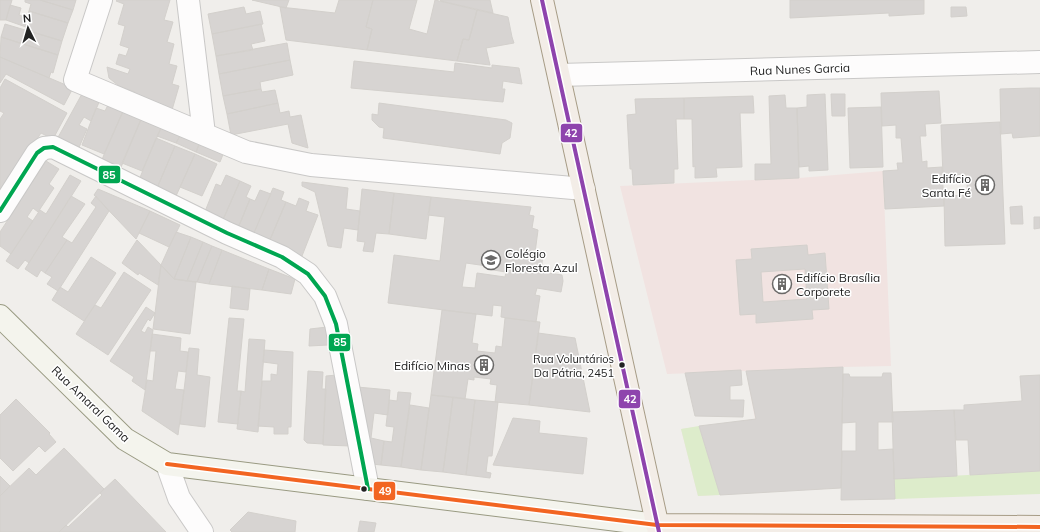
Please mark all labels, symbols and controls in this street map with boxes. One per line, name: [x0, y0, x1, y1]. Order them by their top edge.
north arrow: [8, 8, 48, 48]
text: N: [22, 11, 32, 25]
street label: Rua Nunes Garcia: [750, 60, 850, 78]
line badge: 42: [560, 123, 583, 143]
text: 42: [564, 126, 578, 140]
line badge: 85: [98, 165, 121, 184]
text: 85: [102, 168, 116, 182]
place label: Edifício Santa Fé: [922, 171, 971, 200]
building icon: Edifício Santa Fé: [974, 174, 996, 196]
place label: Colégio Floresta Azul: [505, 246, 578, 275]
school or university icon: Colégio Floresta Azul: [480, 249, 502, 271]
place label: Edifício Brasília Corporete: [796, 270, 880, 299]
building icon: Edifício Brasília Corporete: [771, 273, 793, 295]
line badge: 85: [328, 333, 351, 352]
text: 85: [333, 335, 347, 349]
place label: Rua Voluntários Da Pátria, 2451: [533, 352, 614, 380]
building icon: Edifício Minas: [473, 354, 495, 376]
place label: Edifício Minas: [394, 358, 470, 373]
marker: Rua Voluntários Da Pátria, 2451: [617, 360, 627, 370]
street label: Rua Amaral Gama: [49, 363, 133, 445]
line badge: 42: [618, 389, 641, 409]
text: 42: [623, 392, 637, 406]
line badge: 49: [373, 481, 396, 501]
unlabelled marker: [359, 484, 369, 494]
text: 49: [378, 484, 392, 498]

